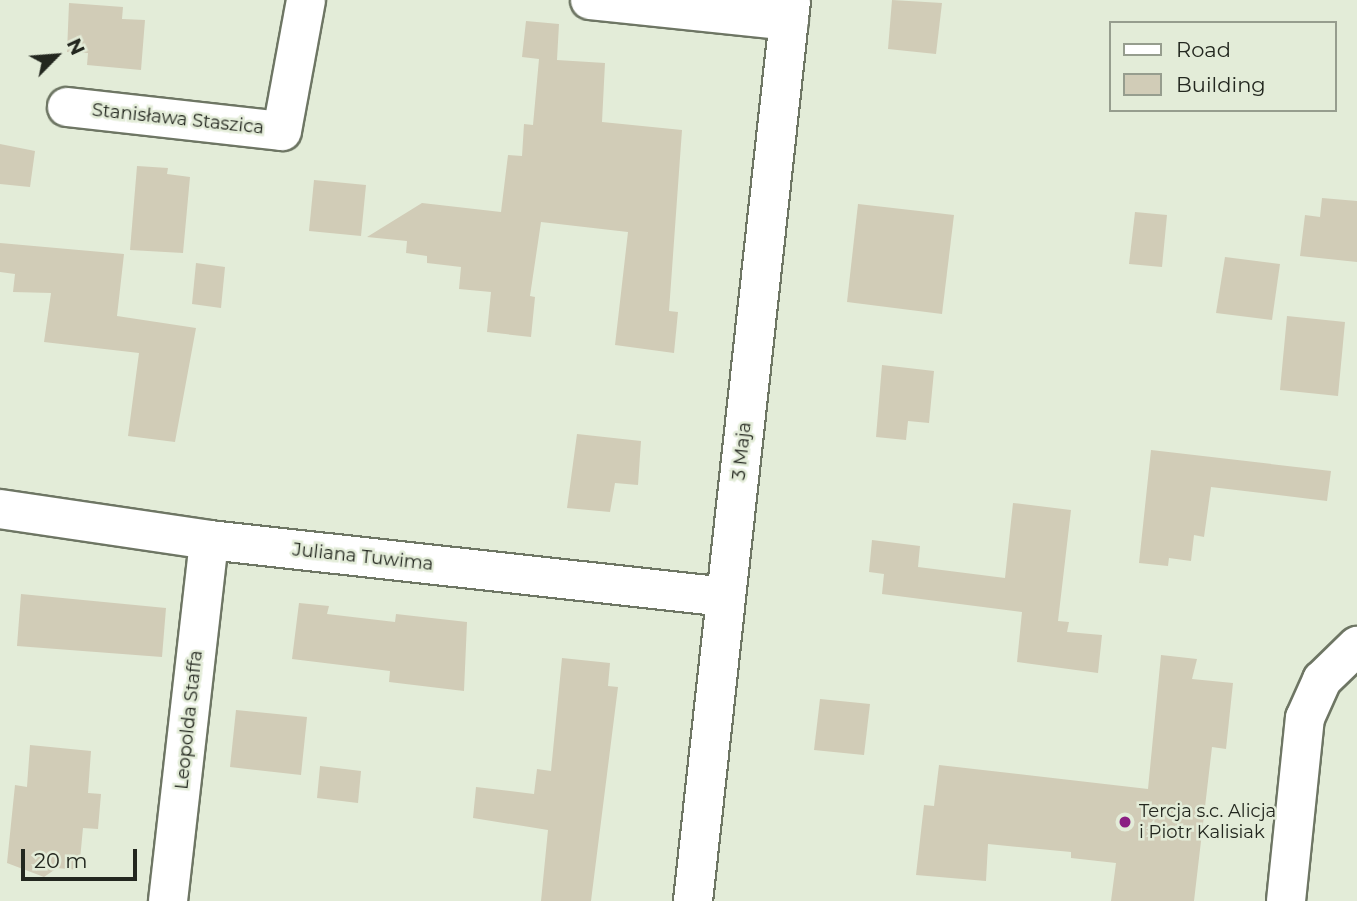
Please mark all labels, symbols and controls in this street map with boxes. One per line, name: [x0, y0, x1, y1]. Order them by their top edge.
north arrow: [21, 21, 91, 91]
legend: [1108, 21, 1336, 112]
text: N: [62, 35, 89, 59]
text: Road: [1176, 37, 1231, 62]
text: Building: [1176, 72, 1266, 97]
street label: Stanisława Staszica: [91, 99, 265, 139]
street label: 3 Maja: [728, 421, 756, 481]
street label: Juliana Tuwima: [292, 539, 434, 575]
street label: Leopolda Staffa: [171, 649, 207, 791]
place label: Tercja s.c. Alicja i Piotr Kalisiak: [1139, 801, 1276, 844]
marker: Tercja s.c. Alicja i Piotr Kalisiak: [1117, 814, 1133, 830]
scale bar: [24, 834, 140, 878]
text: 20 m: [34, 848, 88, 873]

